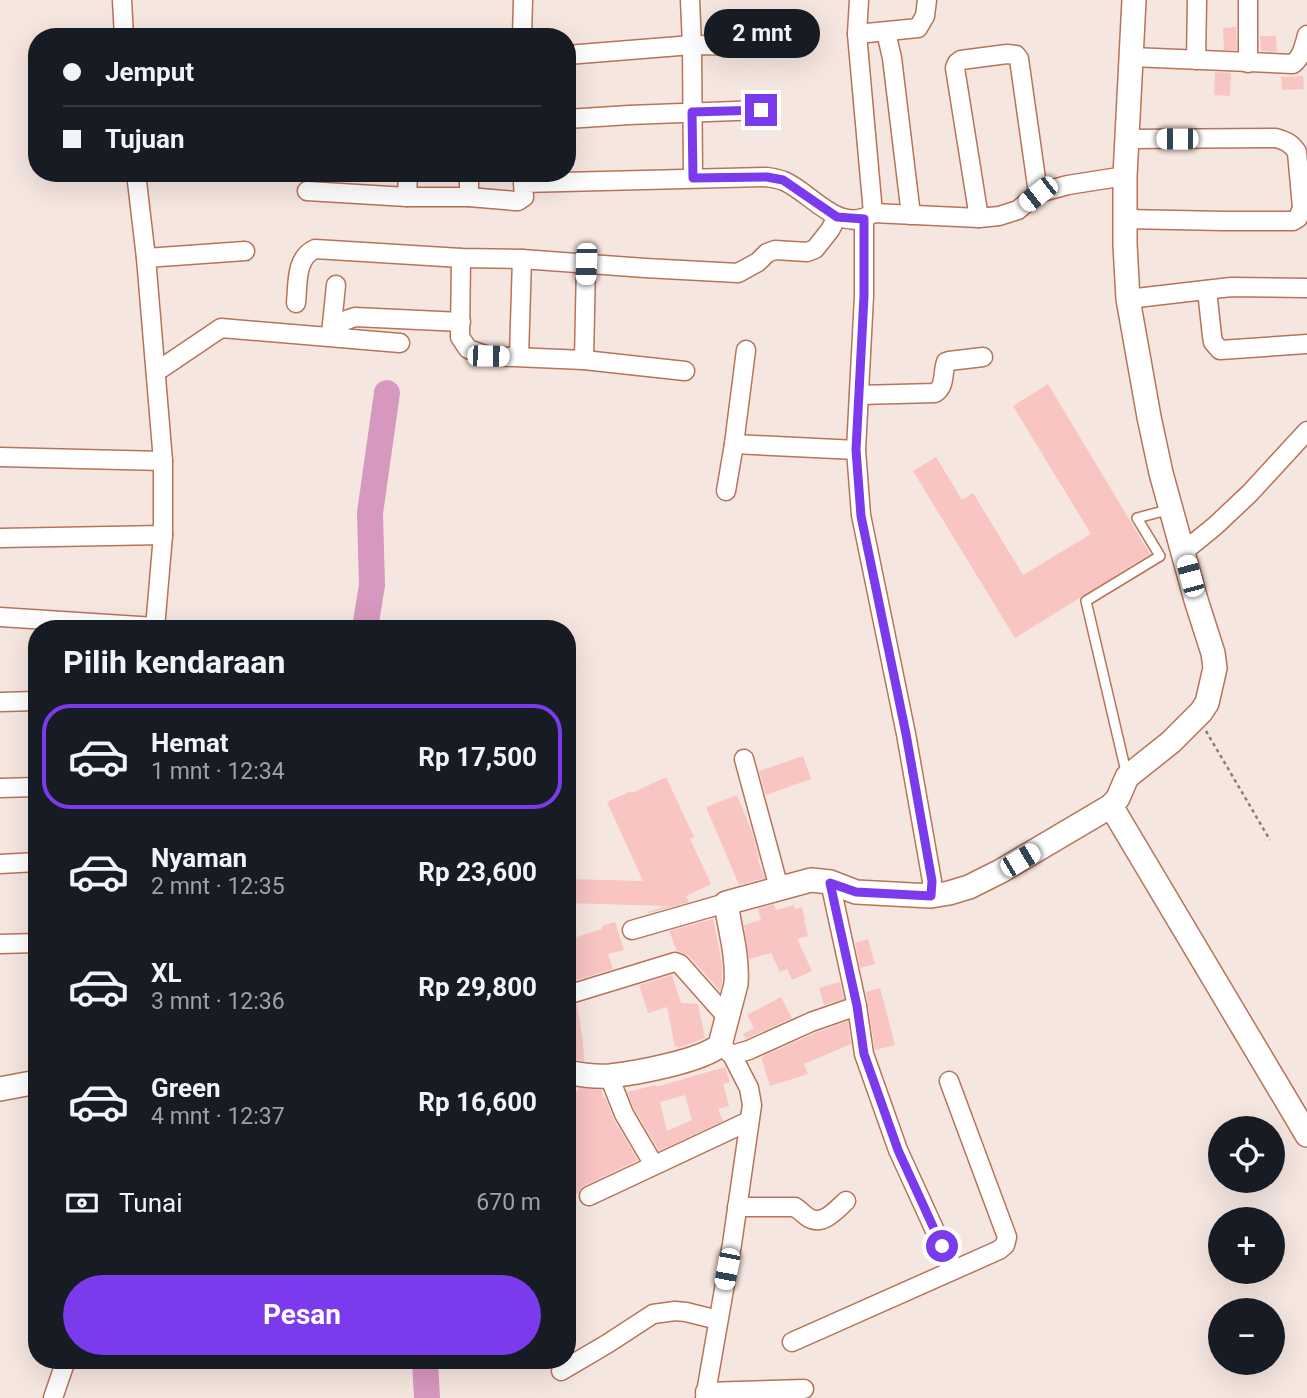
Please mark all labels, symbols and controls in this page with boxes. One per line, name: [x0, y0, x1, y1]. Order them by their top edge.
callout: 2 mnt: [703, 8, 819, 57]
text: 2 mnt: [732, 20, 792, 47]
text: Jemput: [105, 57, 194, 87]
route end: [745, 94, 777, 126]
text: Tujuan: [105, 124, 185, 154]
car: [1157, 129, 1199, 150]
car: [1015, 173, 1062, 215]
car: [575, 243, 598, 285]
car: [467, 345, 510, 367]
car: [1175, 553, 1206, 599]
text: Pilih kendaraan: [63, 643, 285, 681]
icon: car: [67, 725, 130, 788]
text: Hemat: [151, 728, 229, 758]
text: Rp 17,500: [418, 742, 537, 772]
text: 1 mnt · 12:34: [151, 758, 285, 785]
icon: car: [67, 840, 130, 903]
car: [997, 840, 1044, 880]
text: Nyaman: [151, 843, 247, 873]
text: Rp 23,600: [418, 857, 537, 887]
text: 2 mnt · 12:35: [151, 873, 285, 900]
icon: car: [67, 955, 130, 1018]
text: XL: [151, 958, 182, 988]
text: Rp 29,800: [418, 972, 537, 1002]
text: 3 mnt · 12:36: [151, 988, 285, 1015]
icon: car: [67, 1070, 130, 1133]
text: Green: [151, 1073, 221, 1103]
text: Rp 16,600: [418, 1087, 537, 1117]
text: 4 mnt · 12:37: [151, 1103, 285, 1130]
map controls: [1208, 1116, 1285, 1375]
button: locate: [1208, 1116, 1285, 1193]
icon: cash: [63, 1184, 101, 1222]
text: Tunai: [119, 1188, 182, 1218]
text: 670 m: [476, 1189, 541, 1216]
button: +: [1208, 1207, 1285, 1284]
route start: [926, 1230, 958, 1262]
car: [713, 1246, 742, 1292]
button: Pesan: [63, 1275, 541, 1355]
button: −: [1208, 1298, 1285, 1375]

